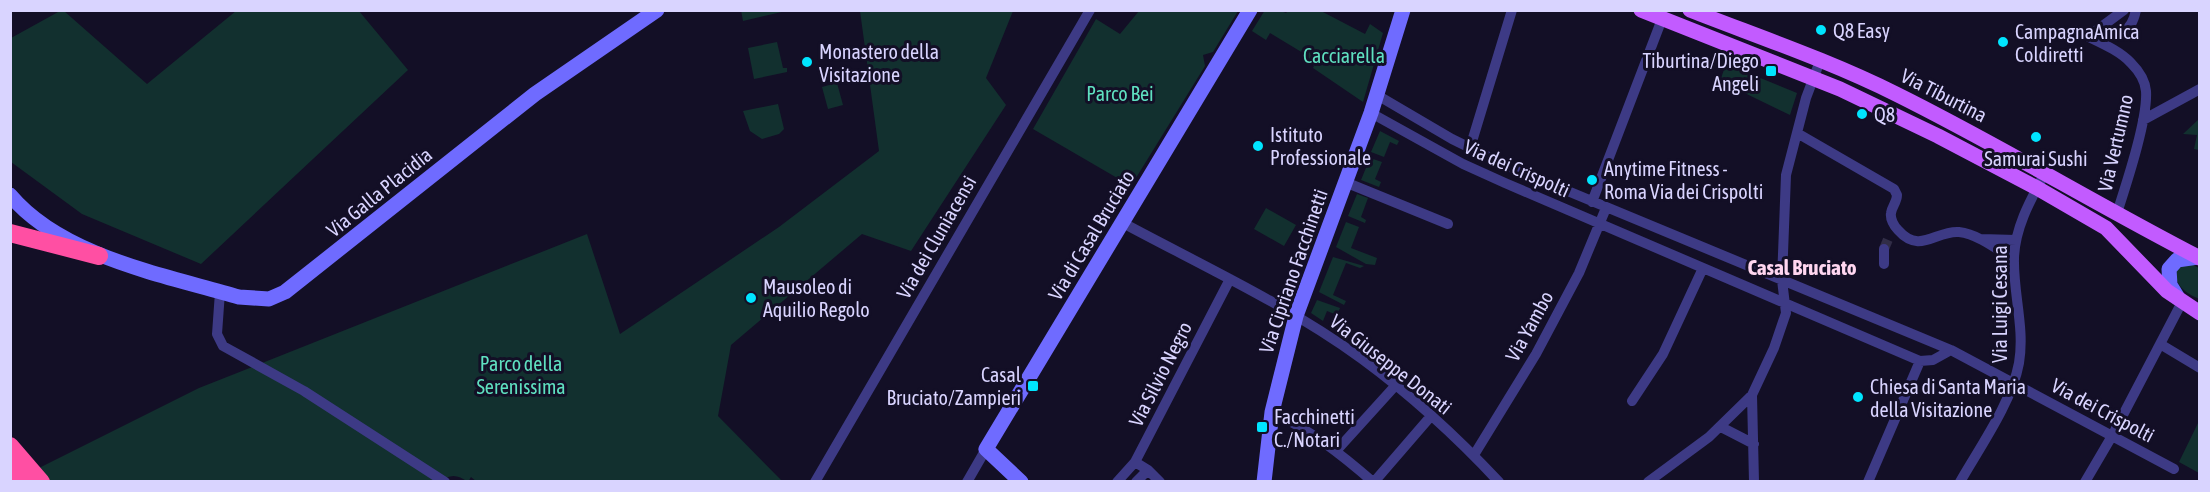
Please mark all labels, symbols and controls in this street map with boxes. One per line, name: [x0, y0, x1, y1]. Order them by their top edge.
place label: Q8 Easy: [1833, 19, 1890, 42]
place label: CampagnaAmica Coldiretti: [2015, 20, 2140, 66]
marker: Q8 Easy: [1814, 23, 1828, 37]
marker: CampagnaAmica Coldiretti: [1996, 35, 2010, 49]
place label: Monastero della Visitazione: [819, 40, 939, 86]
park label: Cacciarella: [1303, 44, 1385, 67]
place label: Tiburtina/Diego Angeli: [1643, 49, 1759, 95]
marker: Monastero della Visitazione: [800, 55, 814, 69]
marker: Tiburtina/Diego Angeli: [1764, 64, 1778, 78]
street label: Via Tiburtina: [1897, 64, 1991, 126]
park label: Parco Bei: [1086, 82, 1154, 105]
street label: Via Vertumno: [2093, 92, 2137, 194]
place label: Q8: [1874, 103, 1895, 126]
marker: Q8: [1855, 107, 1869, 121]
place label: Istituto Professionale: [1270, 123, 1371, 169]
marker: Samurai Sushi: [2029, 130, 2043, 144]
street label: Via dei Crispolti: [1461, 134, 1573, 202]
marker: Istituto Professionale: [1251, 139, 1265, 153]
street label: Via Galla Placidia: [322, 143, 436, 241]
place label: Samurai Sushi: [1984, 147, 2088, 170]
place label: Anytime Fitness - Roma Via dei Crispolti: [1604, 157, 1763, 203]
street label: Via di Casal Bruciato: [1043, 166, 1139, 304]
street label: Via dei Cluniacensi: [892, 172, 980, 302]
marker: Anytime Fitness - Roma Via dei Crispolti: [1585, 173, 1599, 187]
street label: Via Cipriano Facchinetti: [1254, 186, 1332, 356]
street label: Via Luigi Cesana: [1988, 245, 2011, 363]
district label: Casal Bruciato: [1747, 255, 1857, 279]
place label: Mausoleo di Aquilio Regolo: [763, 275, 870, 321]
street label: Via Yambo: [1500, 287, 1558, 365]
marker: Mausoleo di Aquilio Regolo: [744, 291, 758, 305]
street label: Via Giuseppe Donati: [1326, 309, 1456, 419]
street label: Via Silvio Negro: [1124, 318, 1196, 430]
park label: Parco della Serenissima: [476, 352, 566, 398]
place label: Casal Bruciato/Zampieri: [887, 363, 1022, 409]
street label: Via dei Crispolti: [2048, 373, 2158, 447]
place label: Chiesa di Santa Maria della Visitazione: [1870, 375, 2026, 421]
marker: Casal Bruciato/Zampieri: [1026, 379, 1040, 393]
marker: Chiesa di Santa Maria della Visitazione: [1851, 390, 1865, 404]
place label: Facchinetti C./Notari: [1274, 405, 1355, 451]
marker: Facchinetti C./Notari: [1255, 420, 1269, 434]

